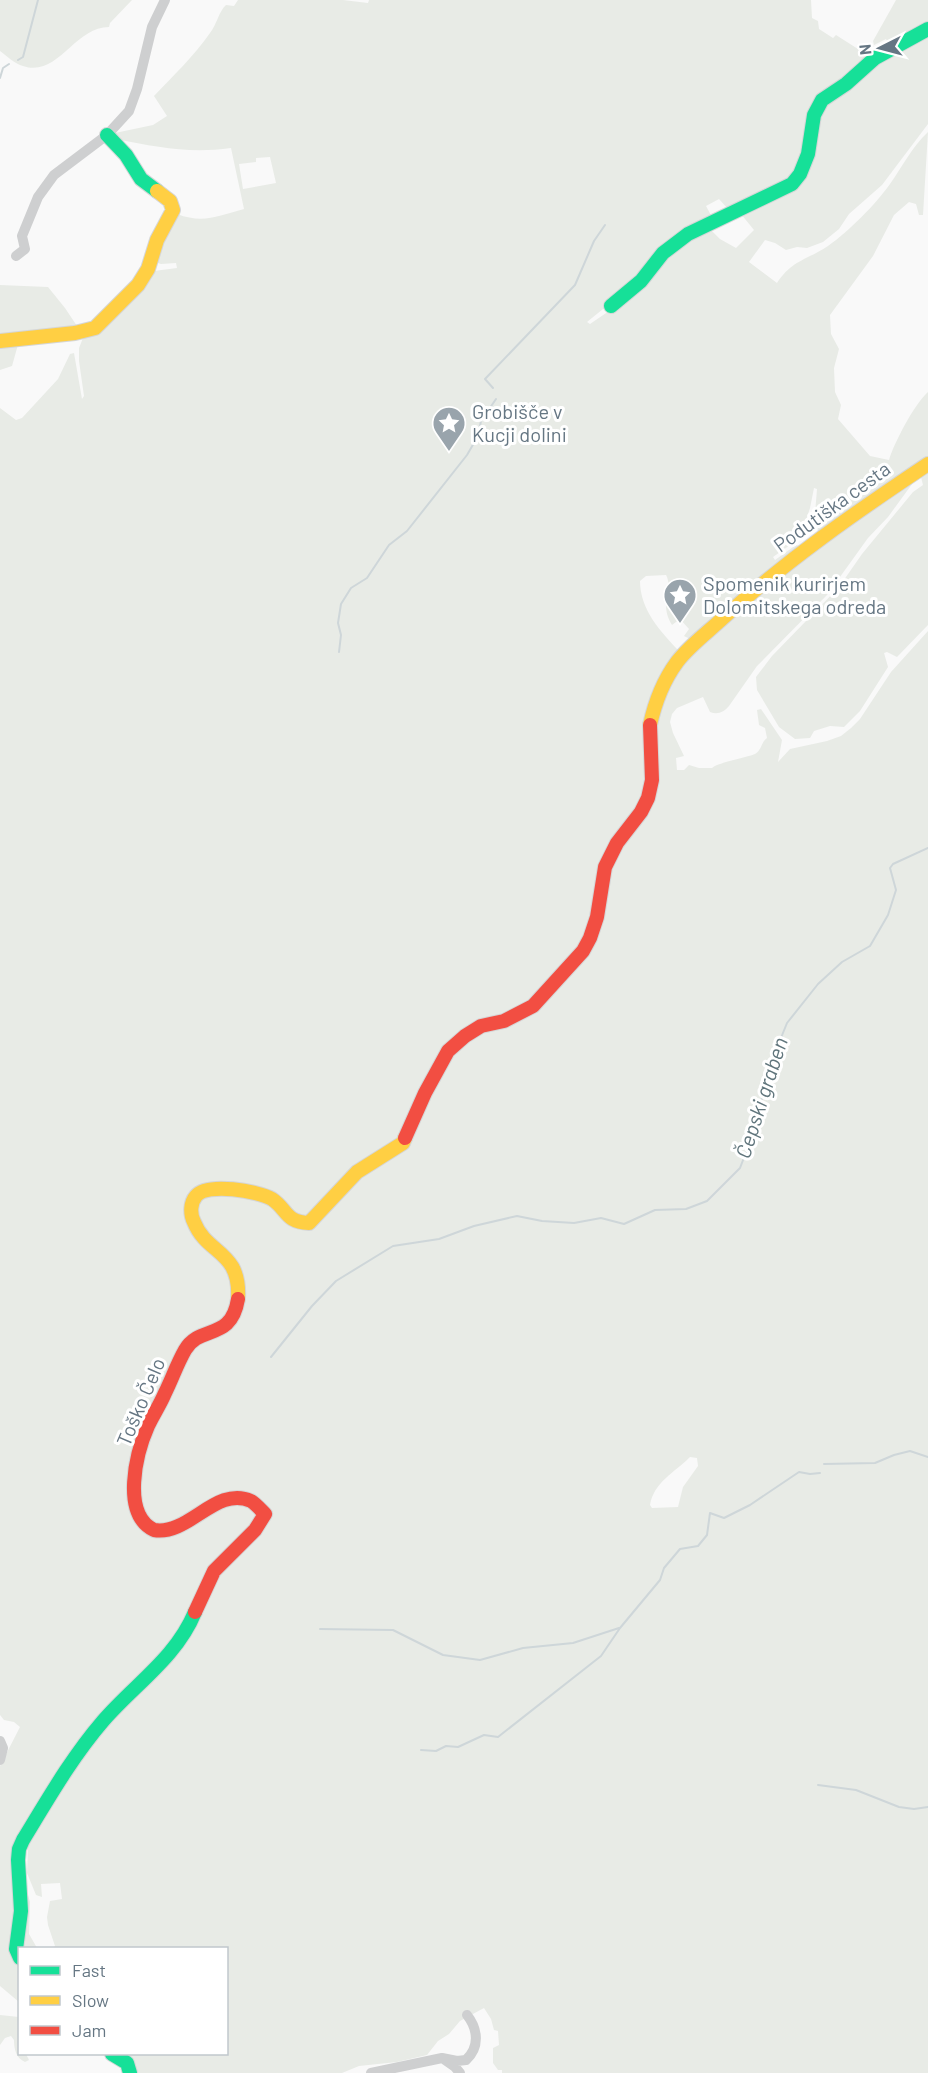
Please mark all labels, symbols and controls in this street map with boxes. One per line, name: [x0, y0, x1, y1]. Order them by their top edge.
north arrow: [850, 18, 910, 78]
text: N: [855, 43, 875, 56]
place label: Grobišče v Kucji dolini: [472, 399, 567, 446]
place icon: Grobišče v Kucji dolini: [431, 405, 467, 452]
street label: Podutiška cesta: [769, 456, 894, 556]
place label: Spomenik kurirjem Dolomitskega odreda: [703, 571, 886, 618]
place icon: Spomenik kurirjem Dolomitskega odreda: [662, 577, 698, 624]
water label: Čepski graben: [729, 1034, 792, 1161]
street label: Toško Čelo: [111, 1354, 169, 1449]
legend: [18, 1947, 228, 2055]
text: Fast: [72, 1959, 106, 1981]
text: Slow: [72, 1989, 109, 2011]
text: Jam: [72, 2019, 106, 2041]

